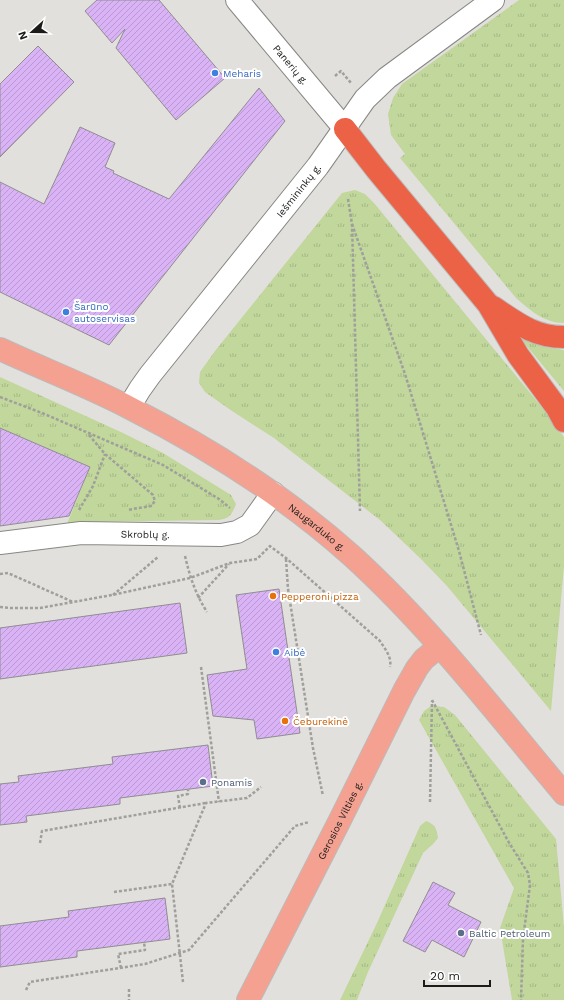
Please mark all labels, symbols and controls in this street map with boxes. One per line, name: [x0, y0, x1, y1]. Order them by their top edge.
north arrow: [12, 12, 52, 52]
text: N: [16, 29, 31, 42]
street label: Panerių g.: [271, 42, 311, 86]
marker: Meharis: [210, 68, 220, 78]
place label: Meharis: [223, 68, 261, 79]
street label: Iešmininkų g.: [274, 162, 323, 219]
place label: Šarūno autoservisas: [74, 301, 135, 324]
marker: Šarūno autoservisas: [61, 307, 71, 317]
street label: Naugarduko g.: [287, 501, 348, 553]
street label: Skroblų g.: [121, 528, 170, 540]
marker: Pepperoni pizza: [268, 591, 278, 601]
place label: Pepperoni pizza: [281, 591, 359, 602]
marker: Aibė: [271, 647, 281, 657]
place label: Aibė: [284, 647, 306, 658]
marker: Čeburekinė: [280, 716, 290, 726]
place label: Čeburekinė: [293, 716, 348, 727]
marker: Ponamis: [198, 777, 208, 787]
place label: Ponamis: [211, 777, 252, 788]
street label: Gerosios Vilties g.: [315, 779, 364, 861]
marker: Baltic Petroleum: [456, 928, 466, 938]
place label: Baltic Petroleum: [469, 928, 550, 939]
scale bar: [424, 962, 490, 988]
text: 20 m: [430, 969, 460, 983]

